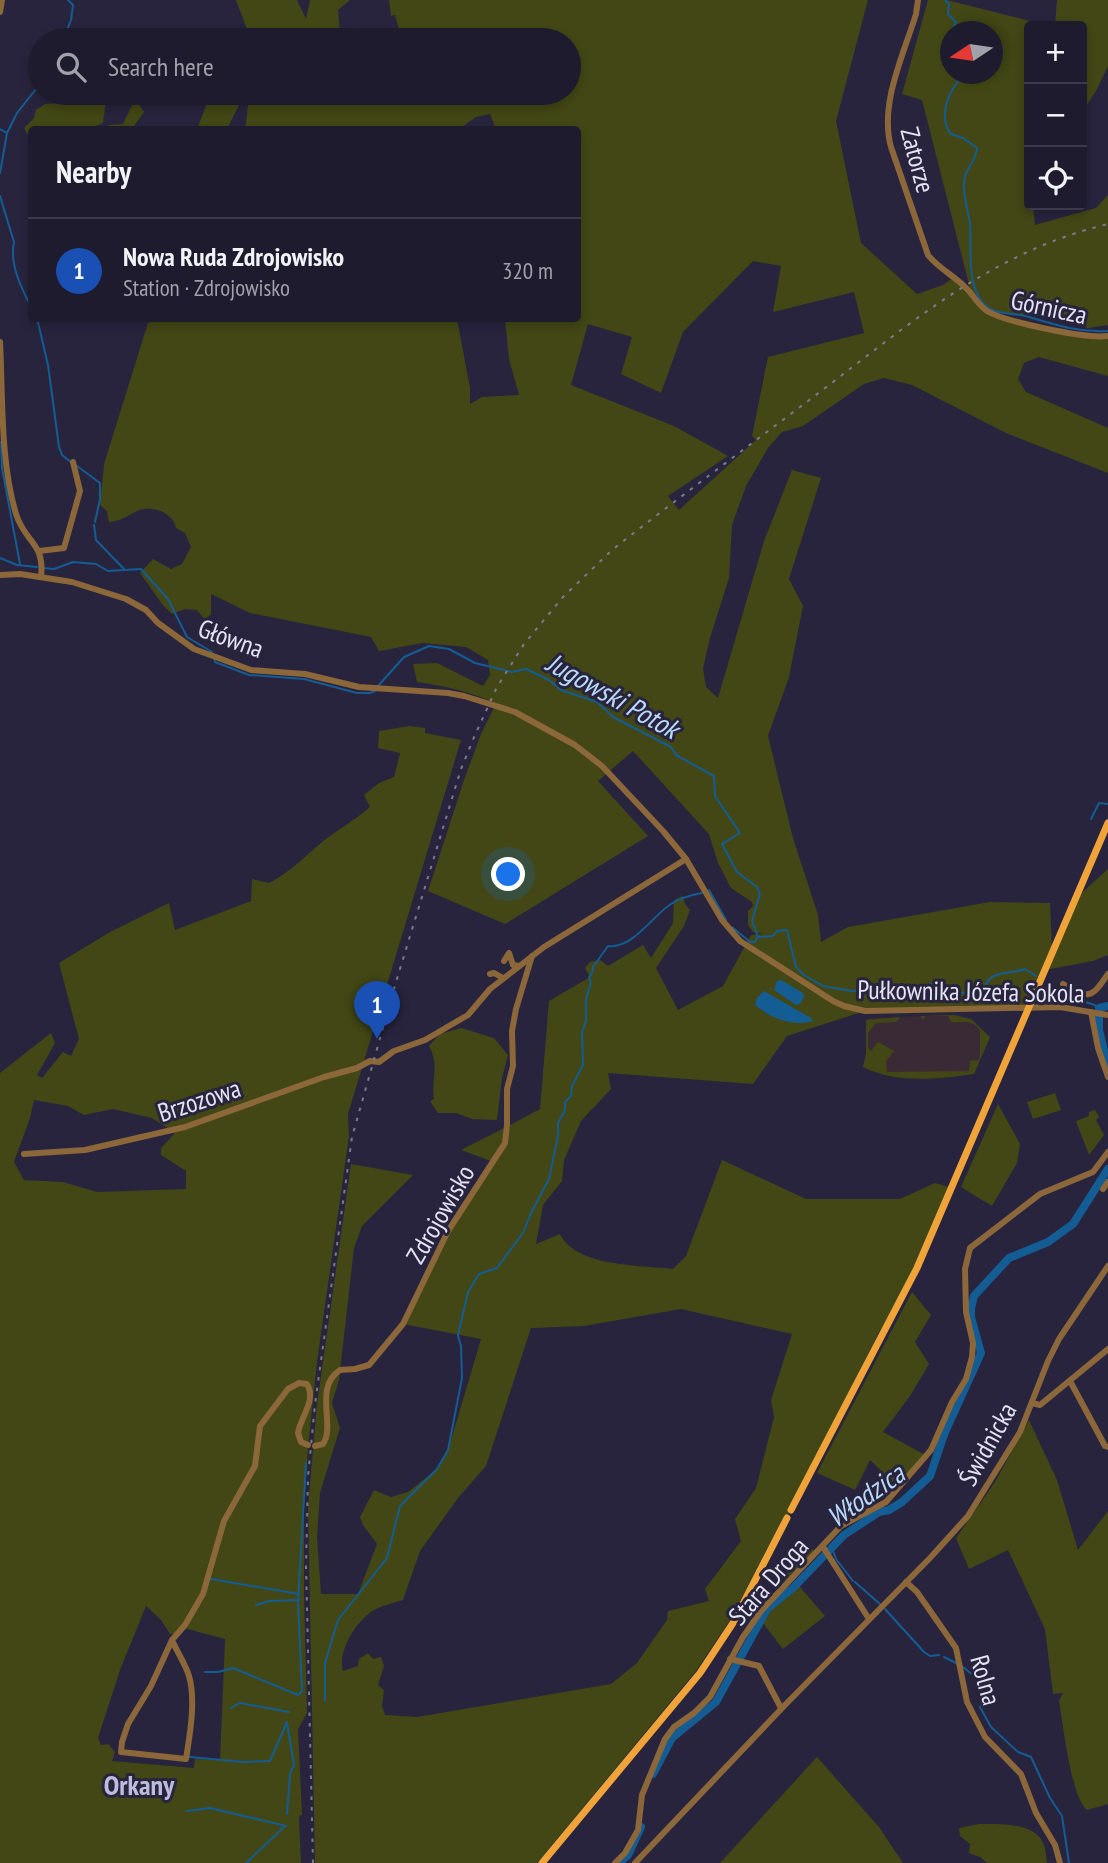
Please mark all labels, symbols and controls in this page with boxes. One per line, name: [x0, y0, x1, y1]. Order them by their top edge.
north arrow: [940, 21, 1003, 84]
map controls: [1024, 21, 1087, 210]
button: +: [1024, 21, 1087, 84]
search box: [28, 28, 581, 105]
icon: search: [52, 48, 90, 86]
text: Search here: [108, 50, 214, 83]
button: −: [1024, 84, 1087, 147]
street label: Zatorze: [893, 124, 943, 196]
button: locate: [1024, 147, 1087, 210]
text: Nearby: [56, 152, 131, 191]
text: Nowa Ruda Zdrojowisko: [123, 240, 344, 273]
text: 1: [74, 256, 85, 285]
text: 320 m: [502, 256, 553, 285]
text: Station · Zdrojowisko: [123, 273, 290, 302]
street label: Górnicza: [1008, 283, 1090, 331]
street label: Główna: [194, 611, 268, 665]
water label: Jugowski Potok: [539, 643, 689, 748]
your location: [491, 857, 525, 891]
street label: Pułkownika Józefa Sokola: [857, 973, 1085, 1009]
pin: 1: [354, 981, 400, 1039]
street label: Brzozowa: [153, 1071, 245, 1129]
street label: Zdrojowisko: [399, 1159, 481, 1269]
street label: Świdnicka: [951, 1397, 1023, 1491]
water label: Włodzica: [819, 1454, 913, 1535]
street label: Stara Droga: [721, 1530, 815, 1632]
street label: Rolna: [963, 1651, 1009, 1709]
district label: Orkany: [104, 1766, 175, 1803]

